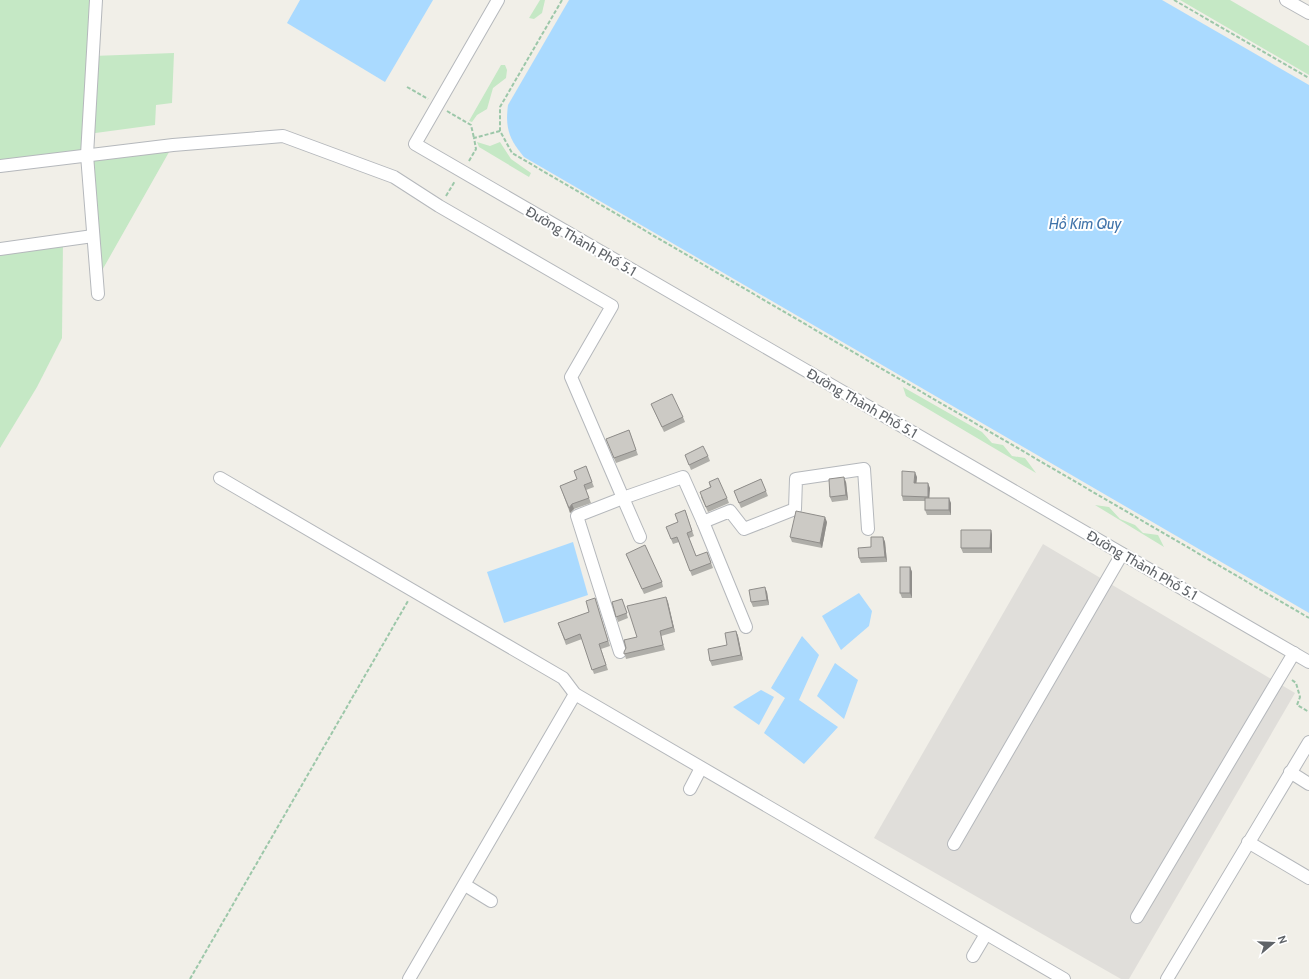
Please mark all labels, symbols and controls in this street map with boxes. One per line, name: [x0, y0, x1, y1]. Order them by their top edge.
street label: Đường Thành Phố 5.1: [523, 202, 639, 280]
water label: Hồ Kim Quy: [1049, 215, 1122, 233]
street label: Đường Thành Phố 5.1: [804, 364, 920, 442]
street label: Đường Thành Phố 5.1: [1084, 526, 1200, 604]
north arrow: [1253, 923, 1293, 963]
text: N: [1275, 934, 1290, 946]

